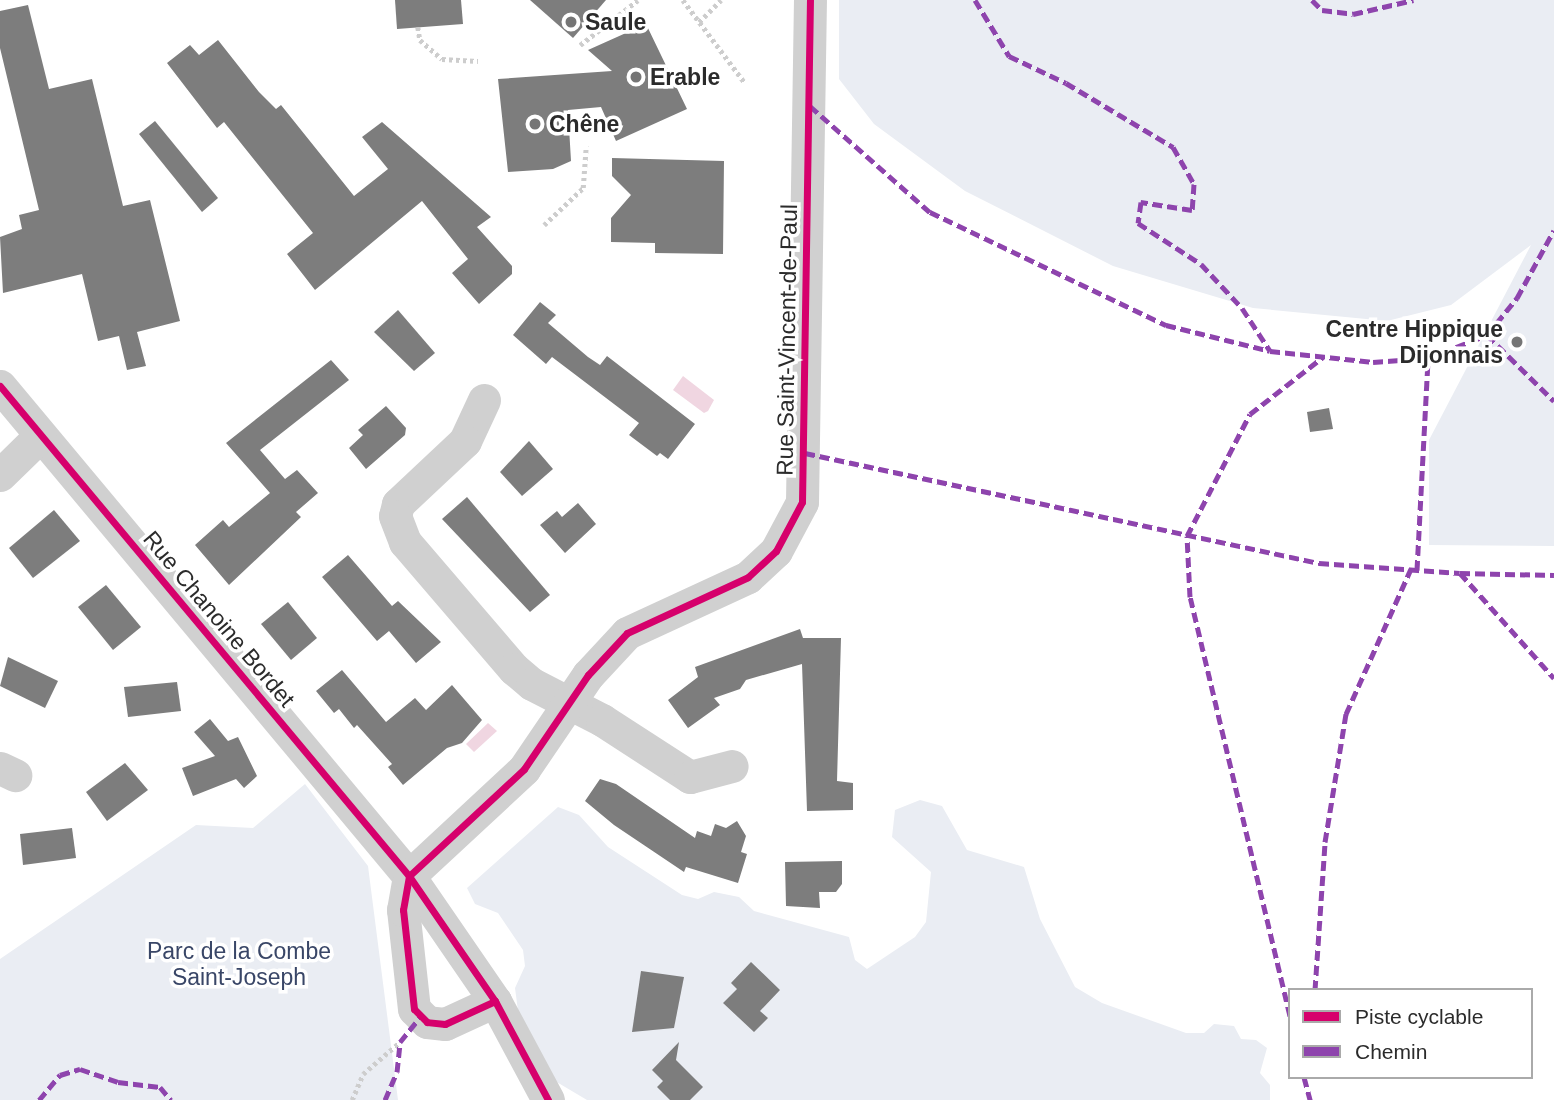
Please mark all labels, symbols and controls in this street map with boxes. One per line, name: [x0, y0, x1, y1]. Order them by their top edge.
place label: Saule: [585, 8, 646, 36]
marker: Saule: [563, 14, 579, 30]
place label: Erable: [650, 63, 720, 91]
marker: Erable: [628, 69, 644, 85]
place label: Chêne: [549, 110, 619, 138]
marker: Chêne: [527, 116, 543, 132]
street label: Rue Saint-Vincent-de-Paul: [771, 204, 803, 476]
place label: Centre Hippique Dijonnais: [1325, 315, 1503, 369]
marker: Centre Hippique Dijonnais: [1509, 334, 1525, 350]
street label: Rue Chanoine Bordet: [137, 525, 301, 713]
park label: Parc de la Combe Saint-Joseph: [147, 937, 331, 991]
legend: [1288, 988, 1533, 1079]
text: Piste cyclable: [1355, 1005, 1483, 1028]
text: Chemin: [1355, 1040, 1427, 1063]

